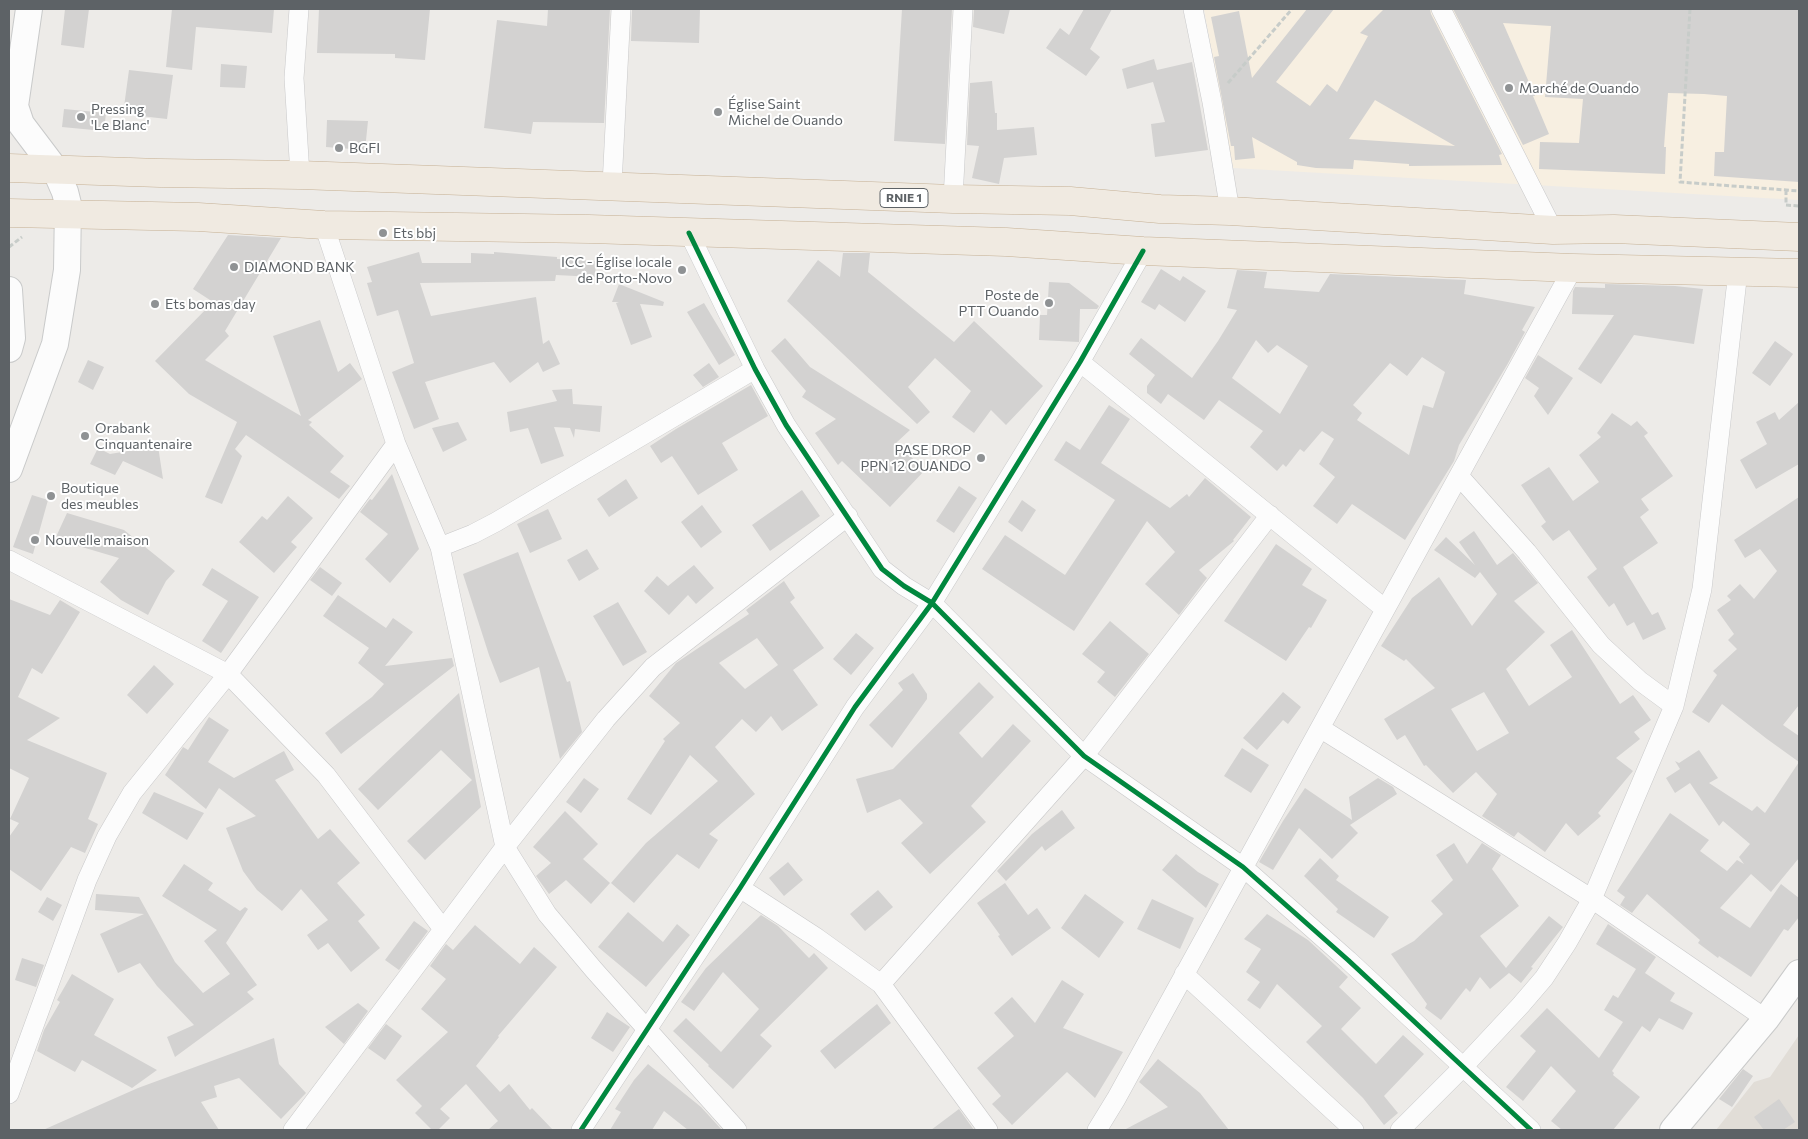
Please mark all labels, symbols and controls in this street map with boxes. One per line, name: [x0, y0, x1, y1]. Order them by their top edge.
place label: Marché de Ouando: [1519, 80, 1639, 96]
marker: Marché de Ouando: [1503, 82, 1515, 94]
place label: Église Saint Michel de Ouando: [728, 96, 843, 128]
place label: Pressing 'Le Blanc': [91, 101, 150, 134]
marker: Église Saint Michel de Ouando: [712, 106, 724, 118]
marker: Pressing 'Le Blanc': [75, 111, 87, 123]
place label: BGFI: [349, 140, 380, 156]
marker: BGFI: [333, 142, 345, 154]
road number: RNIE 1: [880, 188, 928, 208]
place label: Ets bbj: [393, 225, 436, 241]
marker: Ets bbj: [377, 227, 389, 239]
place label: ICC - Église locale de Porto-Novo: [561, 254, 672, 286]
place label: DIAMOND BANK: [244, 259, 355, 275]
marker: DIAMOND BANK: [228, 261, 240, 273]
marker: ICC - Église locale de Porto-Novo: [676, 264, 688, 276]
place label: Poste de PTT Ouando: [959, 287, 1039, 320]
place label: Ets bomas day: [165, 296, 256, 312]
marker: Poste de PTT Ouando: [1043, 297, 1055, 309]
marker: Ets bomas day: [149, 298, 161, 310]
place label: Orabank Cinquantenaire: [95, 420, 192, 452]
marker: Orabank Cinquantenaire: [79, 430, 91, 442]
place label: PASE DROP PPN 12 OUANDO: [861, 442, 971, 474]
marker: PASE DROP PPN 12 OUANDO: [975, 452, 987, 464]
place label: Boutique des meubles: [61, 480, 139, 512]
marker: Boutique des meubles: [45, 490, 57, 502]
place label: Nouvelle maison: [45, 532, 149, 548]
marker: Nouvelle maison: [29, 534, 41, 546]

